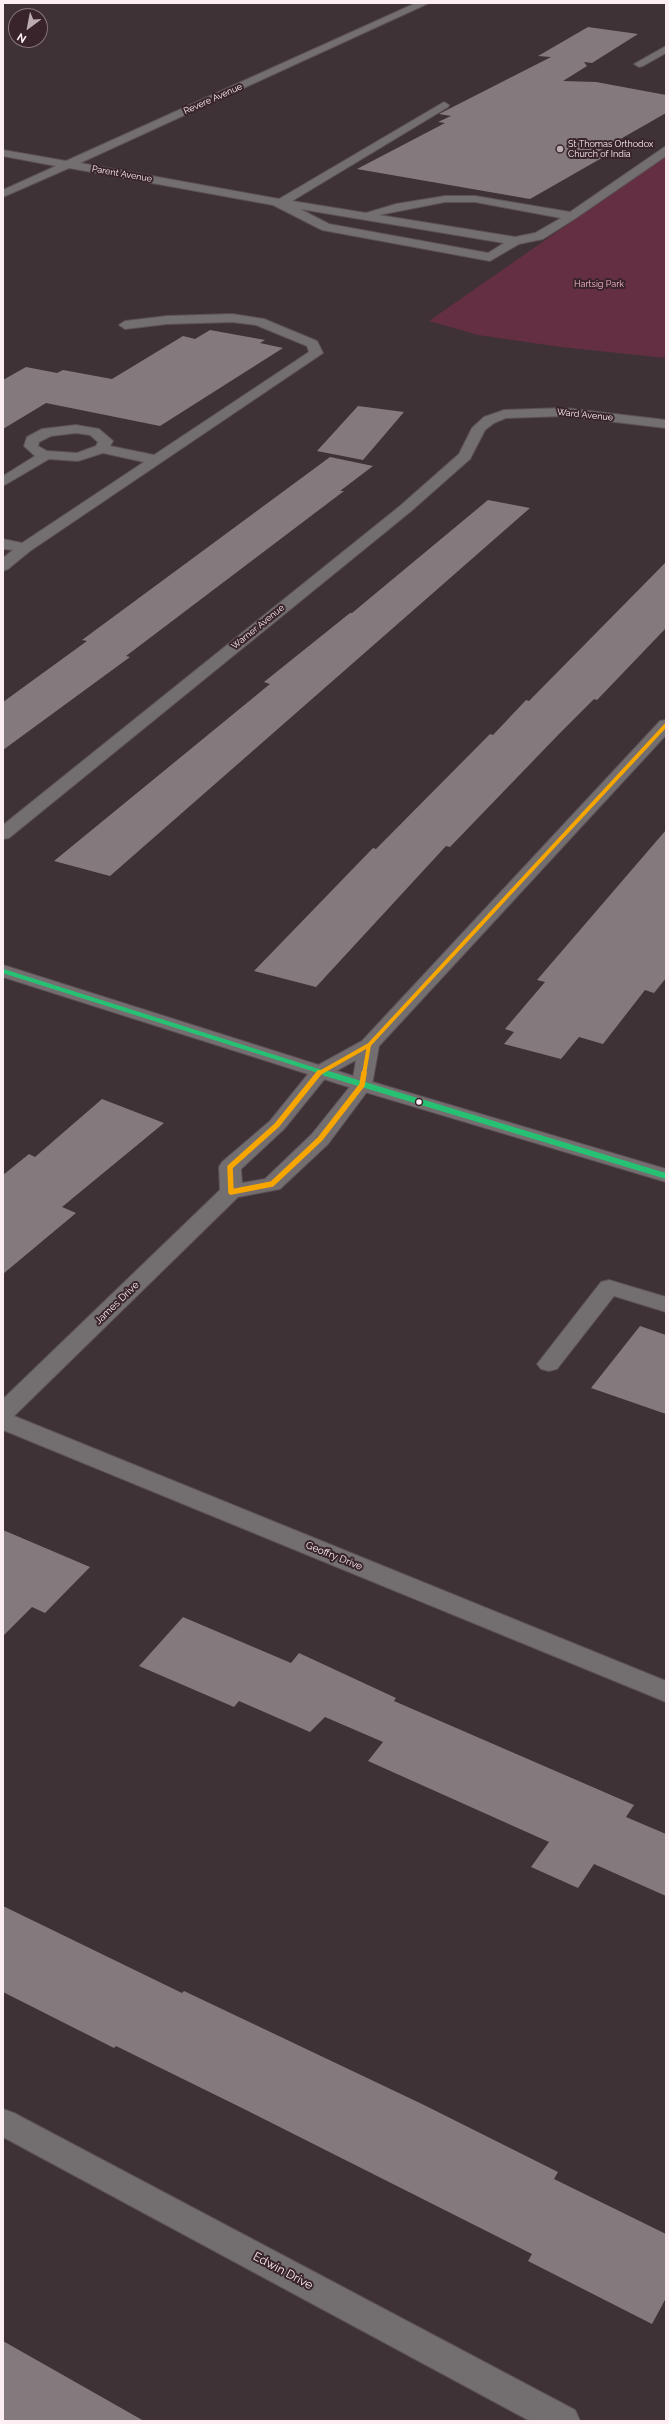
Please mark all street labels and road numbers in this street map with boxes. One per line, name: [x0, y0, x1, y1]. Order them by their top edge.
street label: Revere Avenue: [182, 81, 244, 117]
street label: Parent Avenue: [91, 163, 153, 185]
street label: Ward Avenue: [556, 407, 614, 423]
street label: Warner Avenue: [230, 602, 286, 652]
street label: James Drive: [93, 1279, 141, 1327]
street label: Geoffry Drive: [304, 1539, 364, 1573]
street label: Edwin Drive: [251, 2249, 315, 2293]

